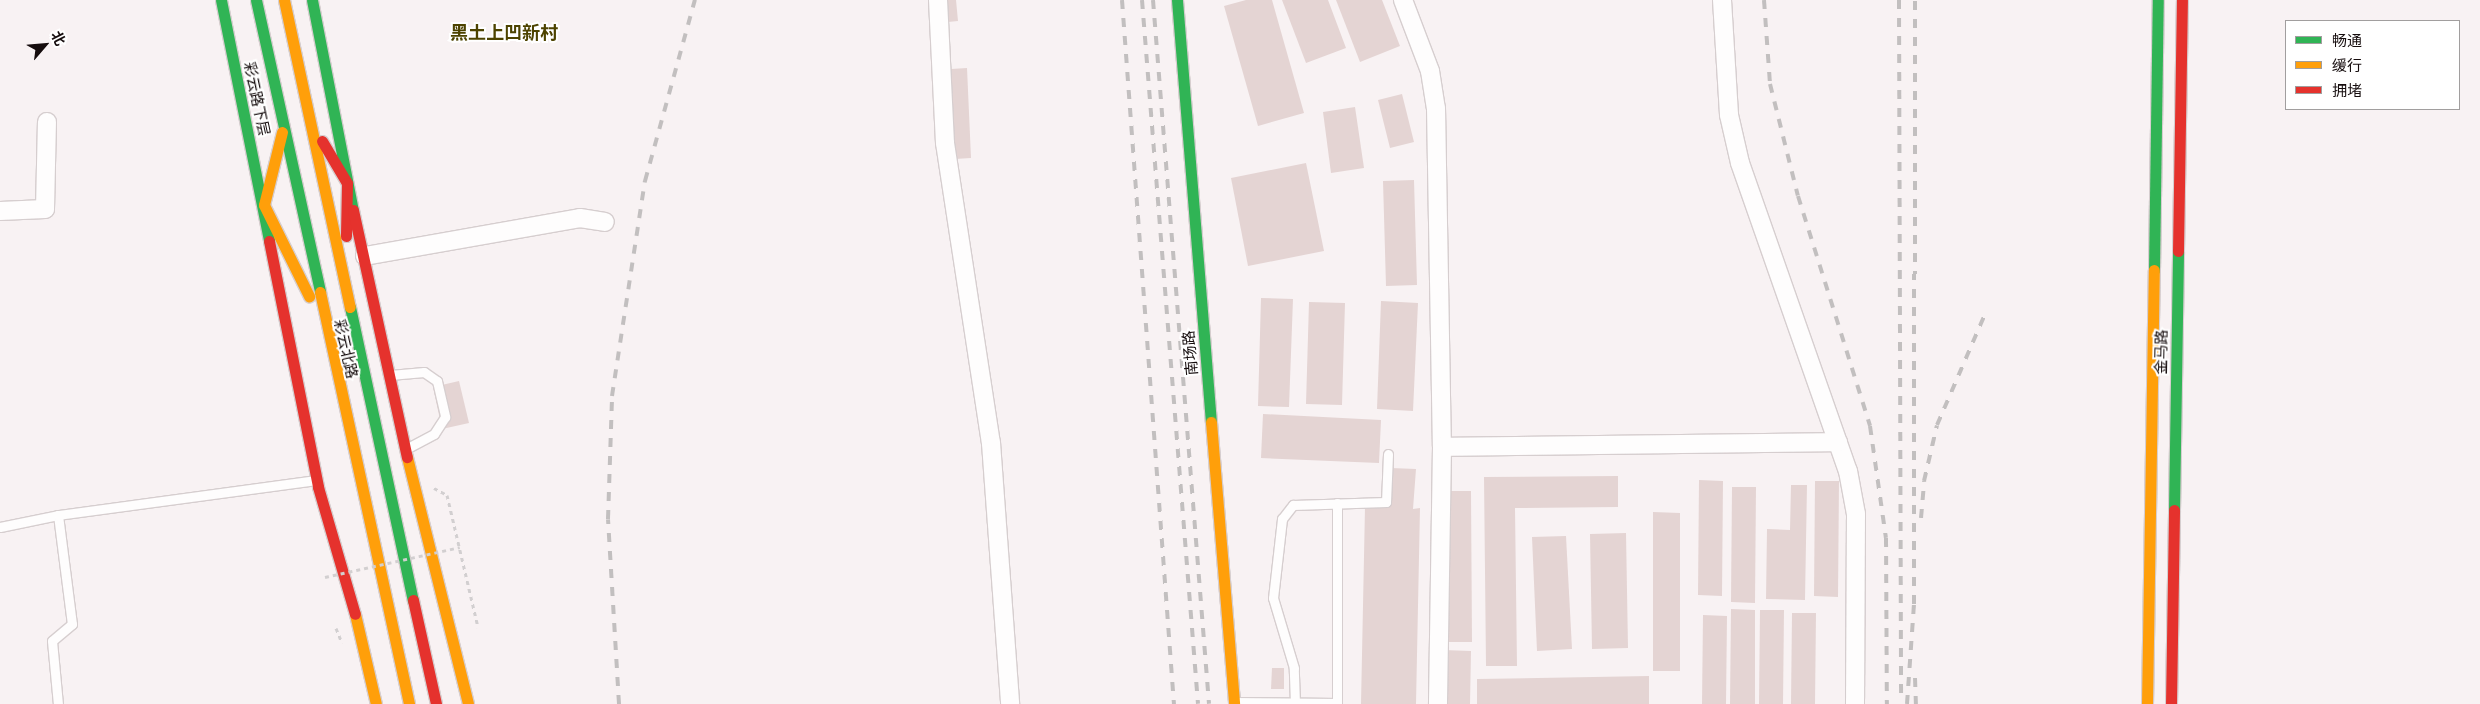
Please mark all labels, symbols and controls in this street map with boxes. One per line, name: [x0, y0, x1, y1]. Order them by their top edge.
north arrow: [20, 20, 70, 70]
legend: [2285, 20, 2460, 110]
district label: 黑土上凹新村: [450, 22, 558, 44]
text: 北: [48, 28, 69, 48]
text: 畅通: [2332, 32, 2362, 49]
text: 缓行: [2332, 57, 2362, 74]
street label: 彩云路下层: [240, 60, 274, 138]
text: 拥堵: [2332, 82, 2362, 99]
street label: 彩云北路: [330, 318, 362, 380]
street label: 金马路: [2152, 329, 2170, 375]
street label: 南场路: [1179, 330, 1201, 376]

